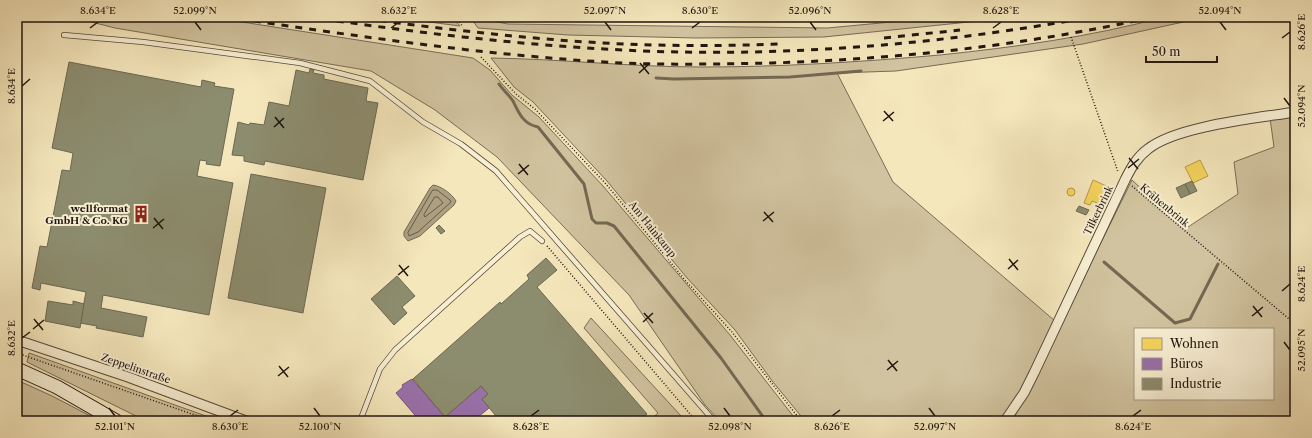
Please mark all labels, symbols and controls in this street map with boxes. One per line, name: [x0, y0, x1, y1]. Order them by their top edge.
text: 8.634°E: [80, 4, 116, 17]
text: 52.099°N: [173, 4, 217, 17]
text: 8.632°E: [381, 4, 417, 17]
text: 52.097°N: [584, 4, 626, 17]
text: 8.630°E: [682, 4, 718, 17]
text: 52.096°N: [788, 4, 832, 17]
text: 8.628°E: [983, 4, 1019, 17]
text: 52.094°N: [1198, 4, 1242, 17]
text: 8.626°E: [1295, 14, 1308, 50]
scale bar: [1146, 38, 1217, 64]
text: 50 m: [1152, 44, 1181, 59]
text: 8.634°E: [5, 68, 18, 104]
text: 52.094°N: [1295, 84, 1308, 128]
street label: Krähenbrink: [1137, 181, 1193, 231]
street label: Tilkerbrink: [1081, 182, 1117, 237]
street label: Am Hainkamp: [625, 198, 679, 260]
place label: wellformat GmbH & Co. KG: [45, 202, 129, 227]
building icon: wellformat GmbH & Co. KG: [131, 204, 151, 224]
text: 8.624°E: [1295, 266, 1308, 302]
text: 8.632°E: [5, 320, 18, 356]
legend: [1134, 328, 1274, 400]
text: 52.095°N: [1295, 329, 1308, 371]
text: Wohnen: [1169, 336, 1219, 351]
street label: Zeppelinstraße: [99, 351, 173, 387]
text: Büros: [1170, 356, 1203, 371]
text: Industrie: [1170, 376, 1222, 391]
text: 52.101°N: [95, 420, 135, 433]
text: 8.630°E: [212, 420, 248, 433]
text: 52.100°N: [299, 420, 341, 433]
text: 8.628°E: [513, 420, 549, 433]
text: 52.098°N: [708, 420, 752, 433]
text: 8.626°E: [814, 420, 850, 433]
text: 52.097°N: [914, 420, 956, 433]
text: 8.624°E: [1115, 420, 1151, 433]

